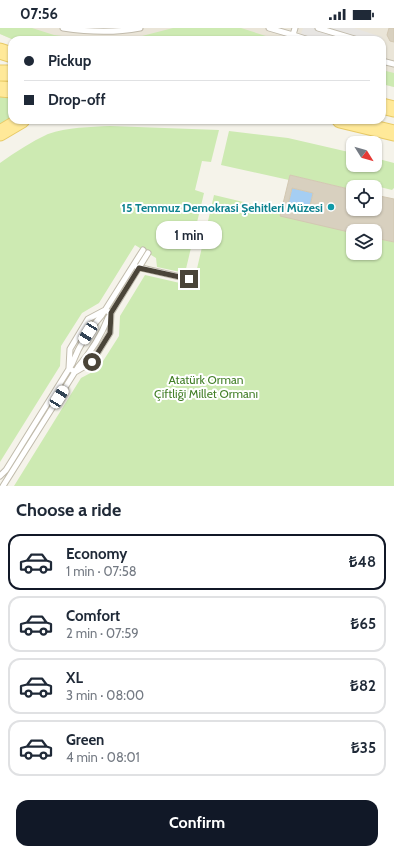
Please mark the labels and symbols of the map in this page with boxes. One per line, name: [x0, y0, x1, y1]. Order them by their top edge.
north arrow: [346, 136, 382, 172]
place label: 15 Temmuz Demokrasi Şehitleri Müzesi: [122, 200, 323, 215]
marker: 15 Temmuz Demokrasi Şehitleri Müzesi: [326, 202, 336, 212]
callout: 1 min: [156, 221, 222, 249]
route end: [180, 270, 198, 288]
car: [77, 320, 99, 346]
route start: [83, 353, 101, 371]
park label: Atatürk Orman Çiftliği Millet Ormanı: [154, 372, 258, 401]
car: [48, 384, 70, 410]

